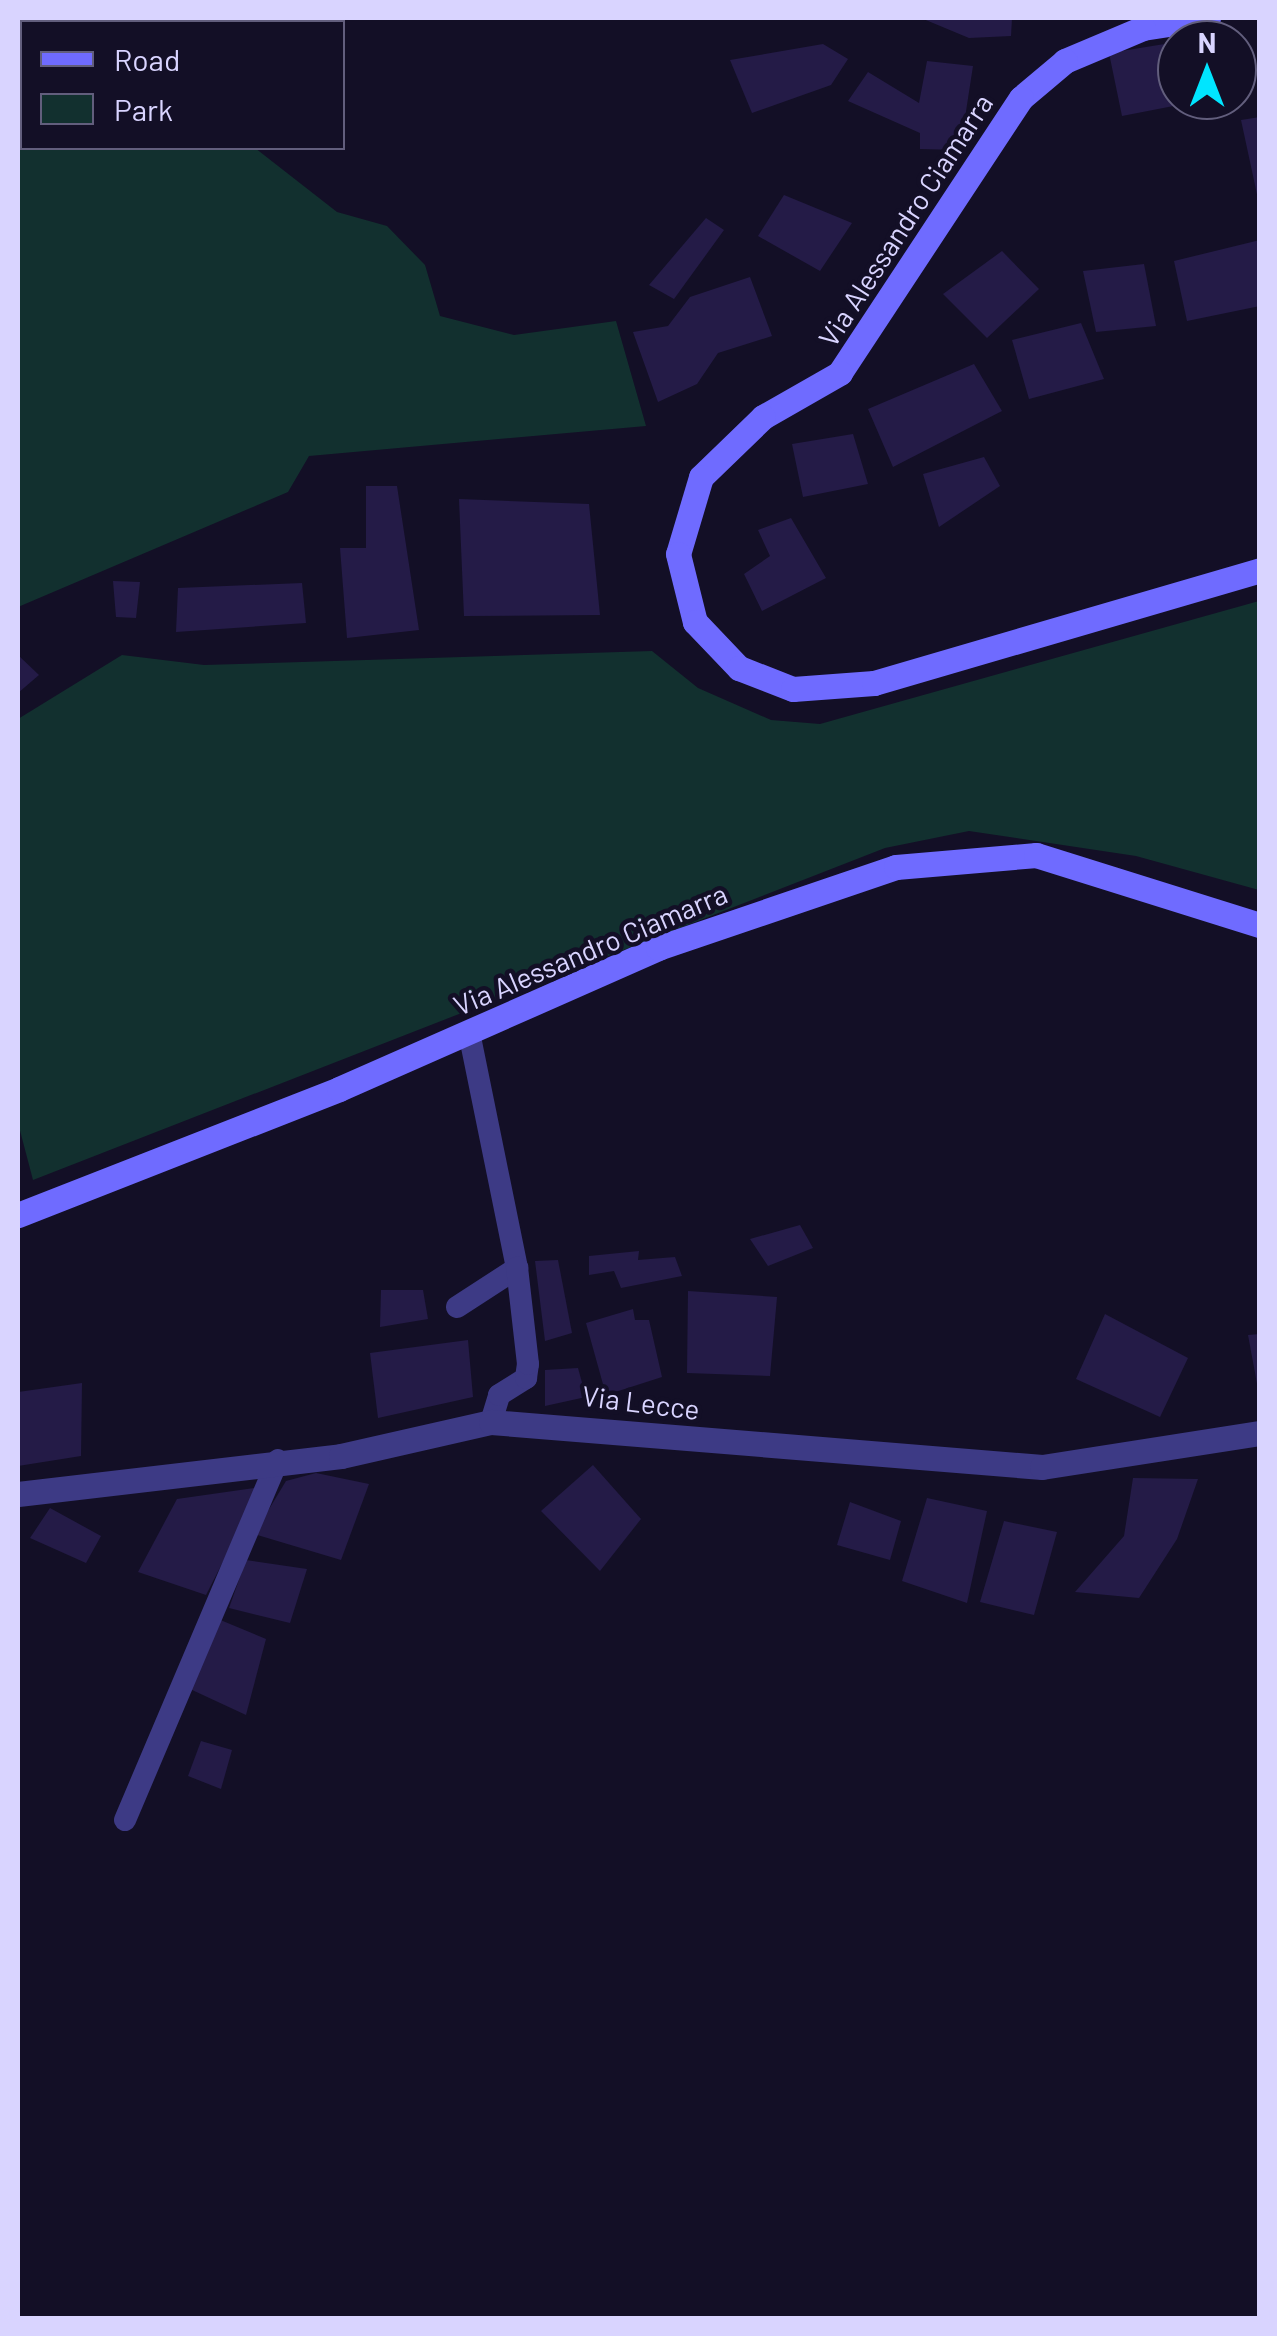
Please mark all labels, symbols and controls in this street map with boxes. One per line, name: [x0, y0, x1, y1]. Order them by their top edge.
legend: [20, 20, 345, 150]
north arrow: [1157, 20, 1257, 120]
text: N: [1198, 25, 1216, 59]
text: Road: [114, 41, 180, 77]
street label: Via Alessandro Ciamarra: [811, 88, 999, 352]
text: Park: [114, 91, 173, 127]
street label: Via Alessandro Ciamarra: [448, 876, 732, 1022]
street label: Via Lecce: [580, 1378, 702, 1426]

